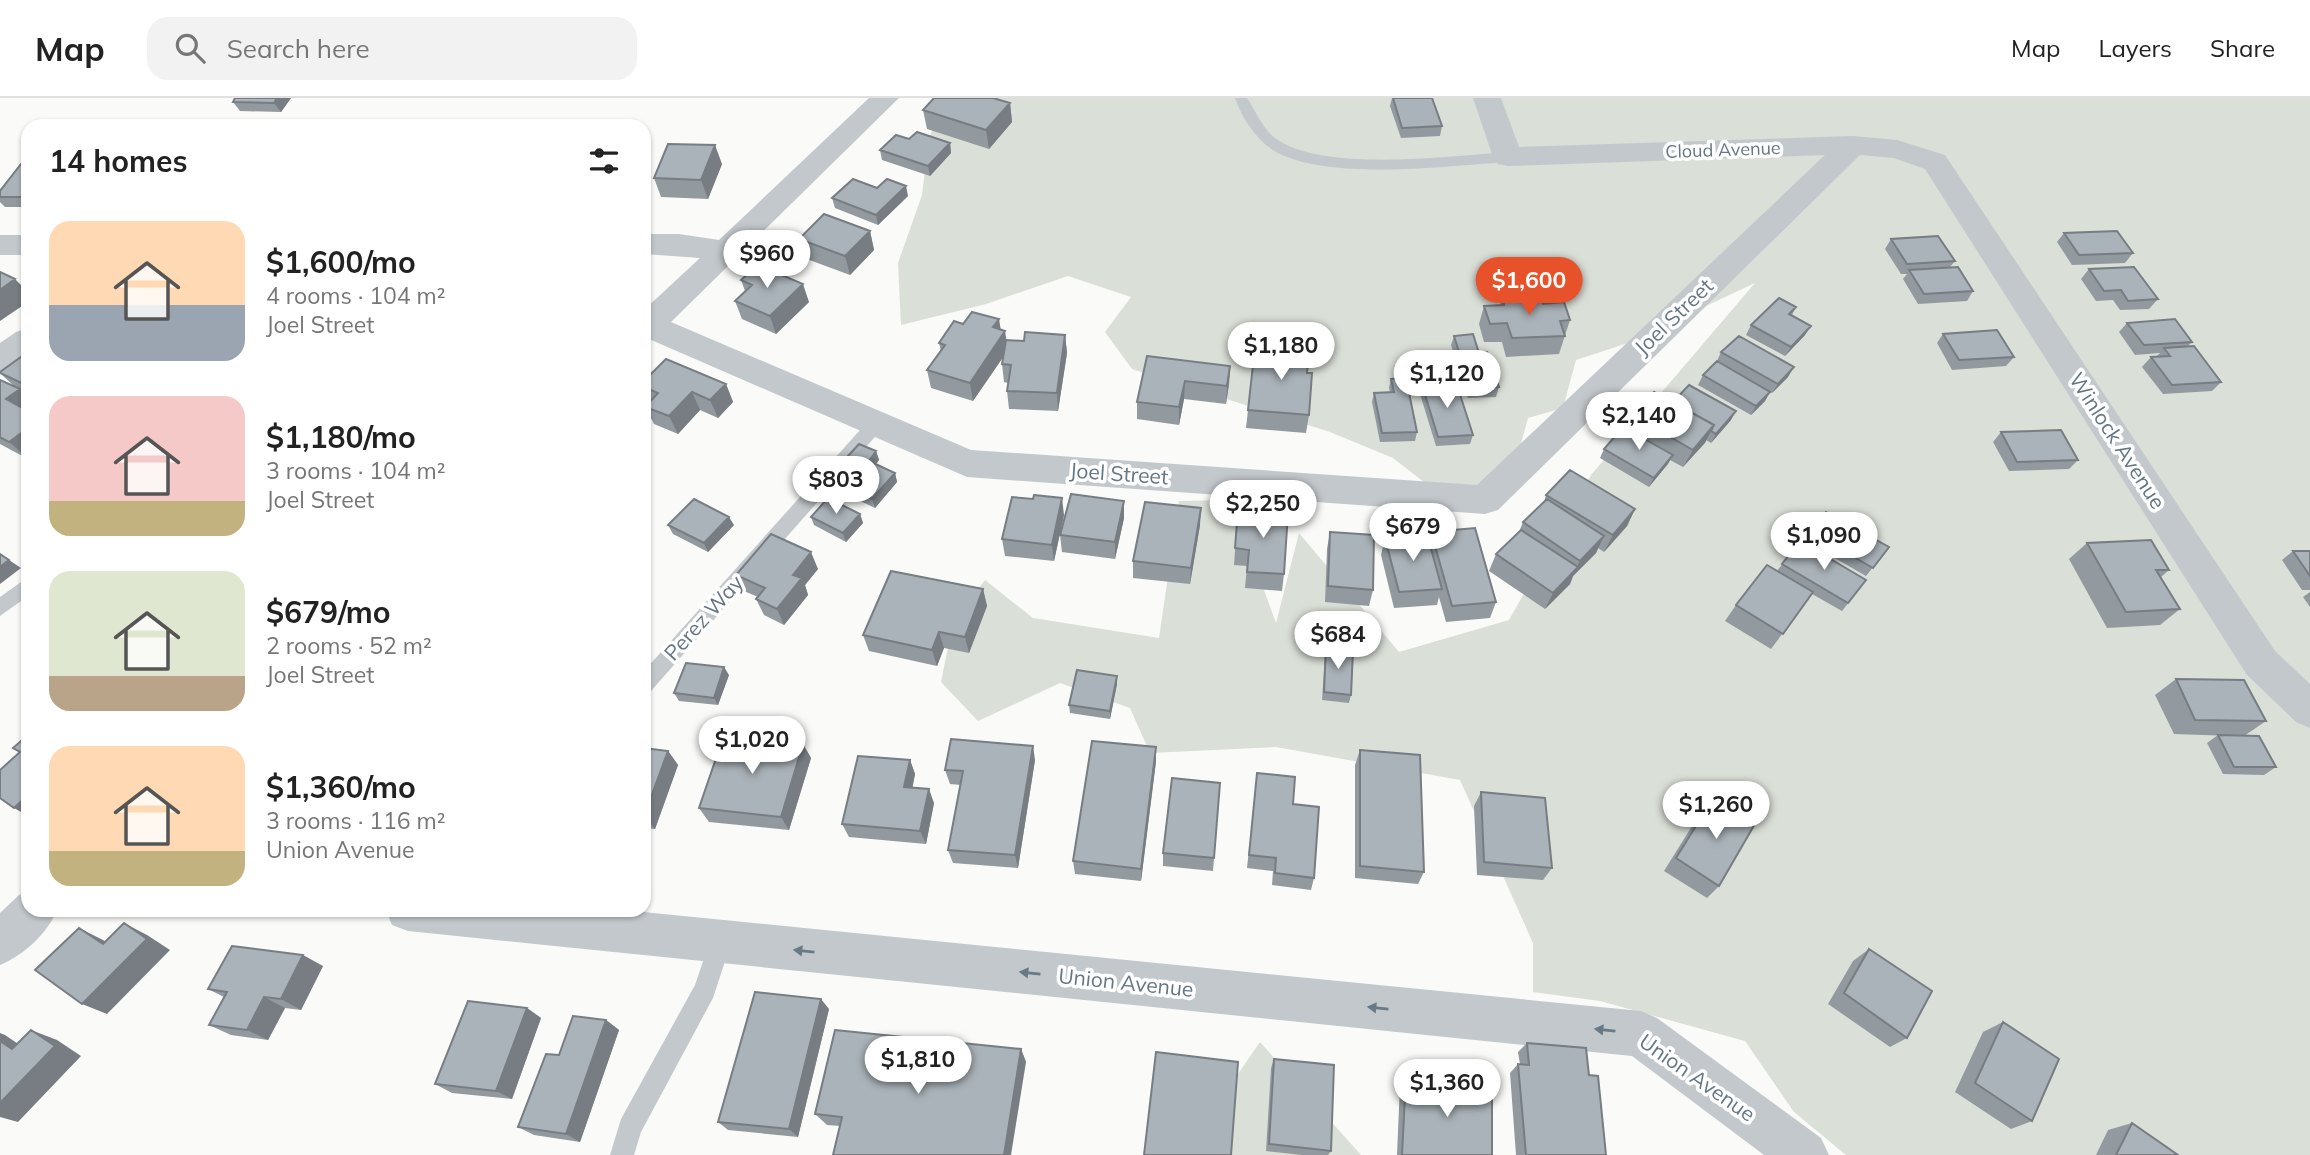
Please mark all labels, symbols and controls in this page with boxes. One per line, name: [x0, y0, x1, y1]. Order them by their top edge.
search box: [147, 17, 637, 80]
text: Map: [35, 28, 105, 69]
icon: search: [171, 29, 209, 67]
text: Search here: [227, 32, 370, 65]
text: Map: [2011, 33, 2060, 63]
text: Layers: [2098, 33, 2172, 63]
text: Share: [2210, 33, 2275, 63]
street label: Cloud Avenue: [1665, 136, 1781, 163]
text: 14 homes: [49, 142, 188, 180]
icon: filters: [585, 142, 623, 180]
pin: $960: [726, 230, 808, 290]
text: $960: [739, 238, 795, 267]
text: $1,600/mo: [266, 243, 416, 281]
icon: home: [105, 249, 189, 333]
pin: $1,600: [1472, 258, 1586, 317]
text: $1,600: [1492, 265, 1566, 294]
street label: Joel Street: [1629, 273, 1718, 360]
text: 4 rooms · 104 m²: [266, 281, 446, 310]
text: Joel Street: [266, 310, 374, 339]
pin: $1,180: [1224, 322, 1338, 382]
text: $1,180: [1244, 330, 1318, 359]
pin: $1,120: [1390, 350, 1504, 410]
text: $1,120: [1410, 358, 1484, 387]
street label: Winlock Avenue: [2064, 367, 2172, 514]
pin: $2,140: [1582, 392, 1696, 452]
text: $2,140: [1602, 400, 1676, 429]
text: $1,180/mo: [266, 418, 416, 456]
icon: home: [105, 424, 189, 508]
text: 3 rooms · 104 m²: [266, 456, 446, 485]
pin: $803: [795, 456, 877, 516]
street label: Joel Street: [1069, 457, 1169, 489]
text: $803: [808, 464, 864, 493]
pin: $2,250: [1206, 480, 1320, 540]
text: Joel Street: [266, 485, 374, 514]
text: $2,250: [1226, 488, 1300, 517]
pin: $679: [1372, 504, 1454, 563]
text: $679: [1385, 511, 1441, 540]
pin: $1,090: [1767, 512, 1881, 572]
text: $1,090: [1787, 520, 1861, 549]
street label: Perez Way: [658, 569, 748, 665]
text: $679/mo: [266, 593, 390, 631]
icon: home: [105, 599, 189, 683]
pin: $684: [1297, 612, 1379, 671]
text: $684: [1310, 619, 1366, 648]
text: 2 rooms · 52 m²: [266, 631, 432, 660]
text: Joel Street: [266, 660, 374, 689]
pin: $1,020: [695, 716, 809, 776]
text: $1,020: [715, 724, 789, 753]
text: $1,360/mo: [266, 768, 416, 806]
icon: home: [105, 774, 189, 858]
pin: $1,260: [1659, 782, 1773, 841]
text: $1,260: [1679, 789, 1753, 818]
text: 3 rooms · 116 m²: [266, 806, 446, 835]
text: Union Avenue: [266, 835, 414, 864]
one-way arrow: [792, 945, 814, 956]
street label: Union Avenue: [1057, 962, 1195, 1002]
one-way arrow: [1019, 968, 1041, 979]
one-way arrow: [1367, 1002, 1389, 1013]
one-way arrow: [1594, 1024, 1616, 1035]
street label: Union Avenue: [1635, 1028, 1761, 1127]
pin: $1,810: [861, 1037, 975, 1096]
text: $1,810: [881, 1044, 955, 1073]
pin: $1,360: [1390, 1060, 1504, 1119]
text: $1,360: [1410, 1067, 1484, 1096]

